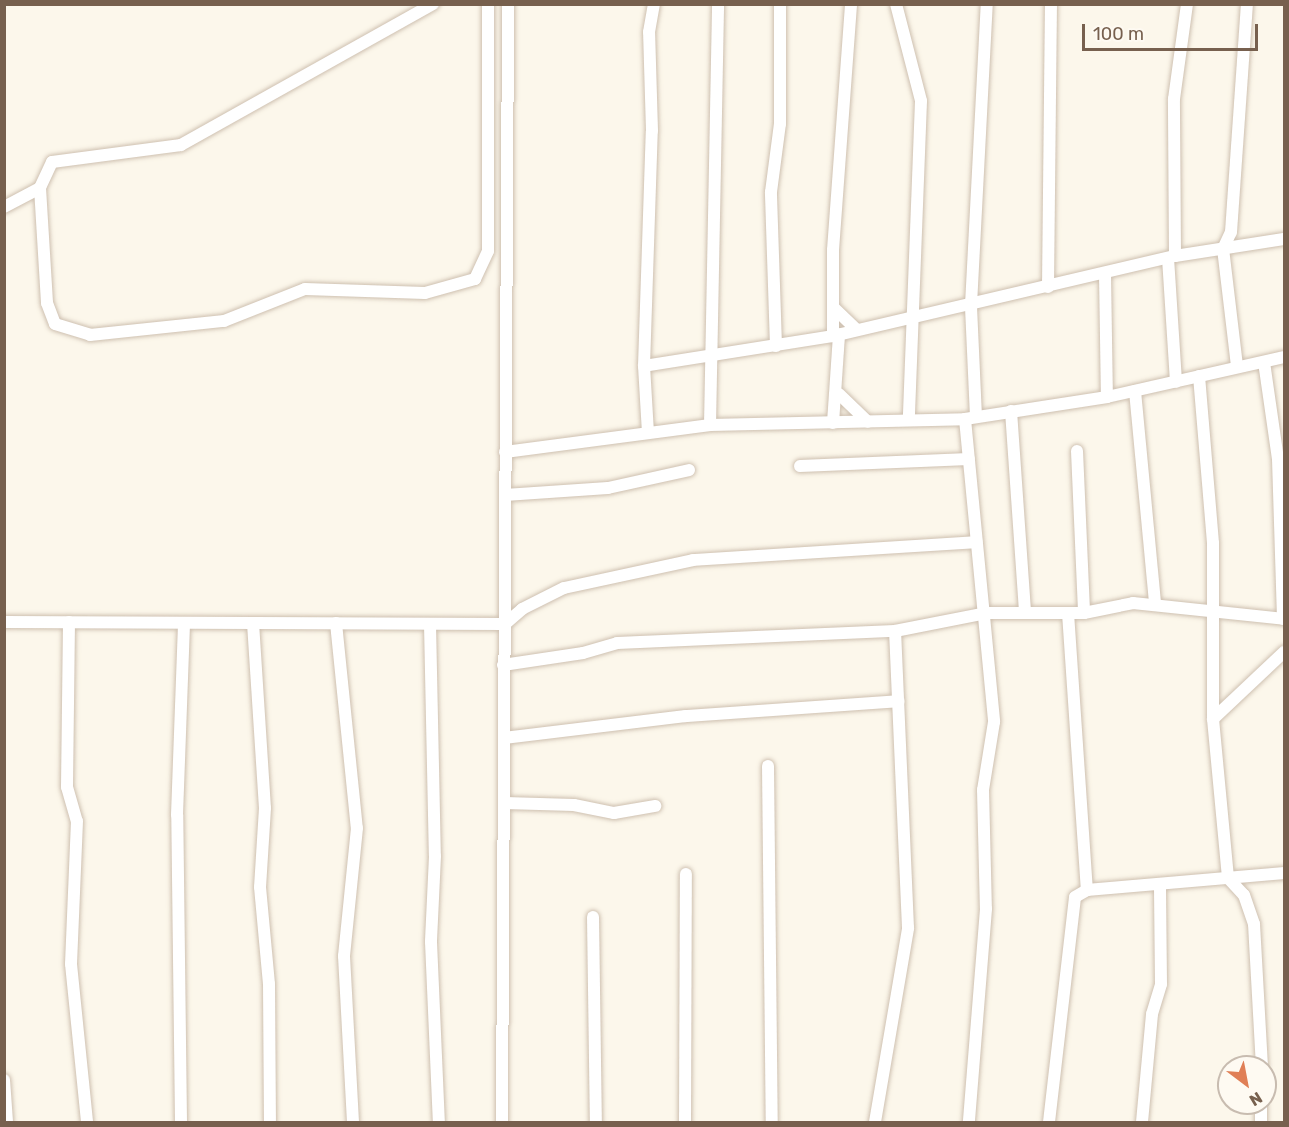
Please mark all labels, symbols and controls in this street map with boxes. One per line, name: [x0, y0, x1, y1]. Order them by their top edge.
scale bar: [1085, 12, 1260, 50]
text: 100 m: [1093, 23, 1144, 45]
north arrow: [1217, 1055, 1277, 1115]
text: N: [1246, 1088, 1266, 1110]

